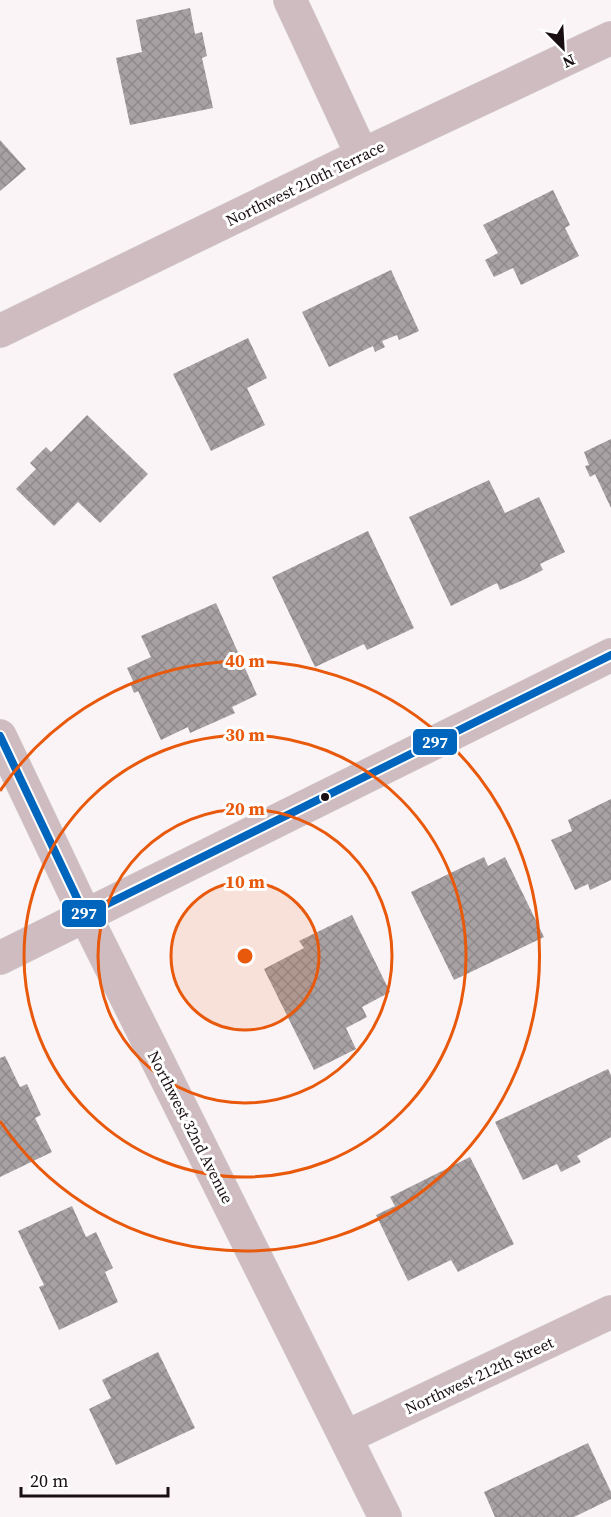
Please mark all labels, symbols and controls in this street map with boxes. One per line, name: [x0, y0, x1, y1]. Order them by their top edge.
north arrow: [533, 18, 593, 78]
text: N: [559, 49, 579, 74]
street label: Northwest 210th Terrace: [222, 135, 388, 231]
text: 40 m: [225, 648, 265, 673]
text: 30 m: [225, 722, 265, 747]
line badge: 297: [412, 728, 458, 756]
text: 297: [422, 731, 448, 753]
unlabelled marker: [319, 791, 331, 803]
text: 20 m: [225, 796, 265, 821]
text: 10 m: [225, 869, 265, 894]
line badge: 297: [61, 899, 107, 928]
text: 297: [71, 902, 97, 924]
centre of rings: [235, 946, 255, 966]
street label: Northwest 32nd Avenue: [143, 1047, 239, 1207]
street label: Northwest 212th Street: [401, 1331, 558, 1419]
scale bar: [21, 1460, 168, 1498]
text: 20 m: [30, 1468, 68, 1493]

